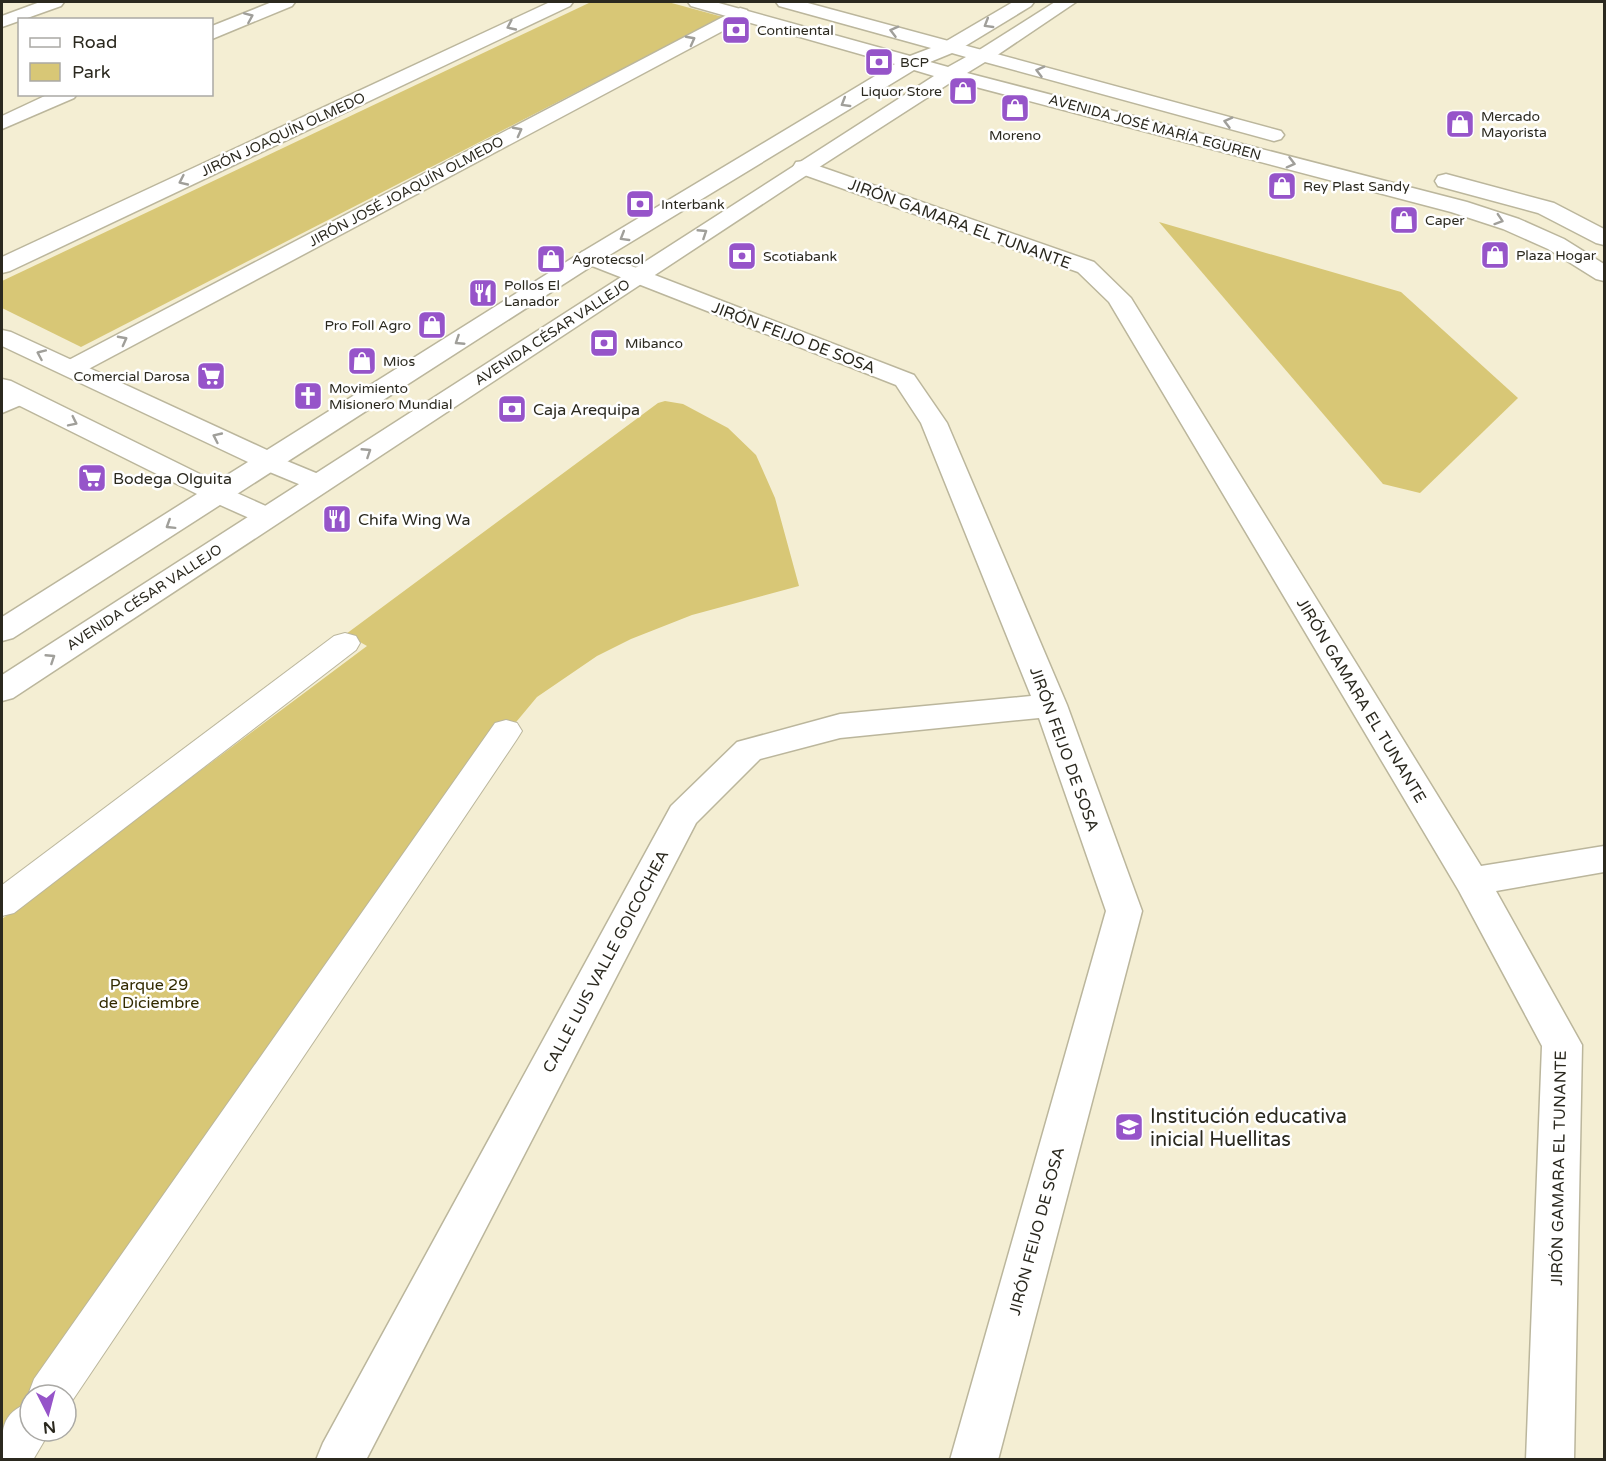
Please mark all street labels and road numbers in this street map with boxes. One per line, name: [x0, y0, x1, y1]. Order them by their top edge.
street label: JIRÓN JOAQUÍN OLMEDO: [198, 89, 368, 180]
street label: AVENIDA JOSÉ MARÍA EGUREN: [1047, 91, 1263, 164]
street label: JIRÓN JOSÉ JOAQUÍN OLMEDO: [306, 133, 507, 250]
street label: JIRÓN GAMARA EL TUNANTE: [846, 174, 1074, 274]
street label: AVENIDA CÉSAR VALLEJO: [471, 276, 633, 389]
street label: JIRÓN FEIJO DE SOSA: [709, 298, 878, 378]
street label: AVENIDA CÉSAR VALLEJO: [63, 541, 225, 654]
street label: JIRÓN GAMARA EL TUNANTE: [1292, 594, 1430, 807]
street label: JIRÓN FEIJO DE SOSA: [1025, 664, 1103, 834]
street label: CALLE LUIS VALLE GOICOCHEA: [539, 847, 673, 1076]
street label: JIRÓN GAMARA EL TUNANTE: [1547, 1050, 1571, 1286]
street label: JIRÓN FEIJO DE SOSA: [1005, 1145, 1069, 1318]

